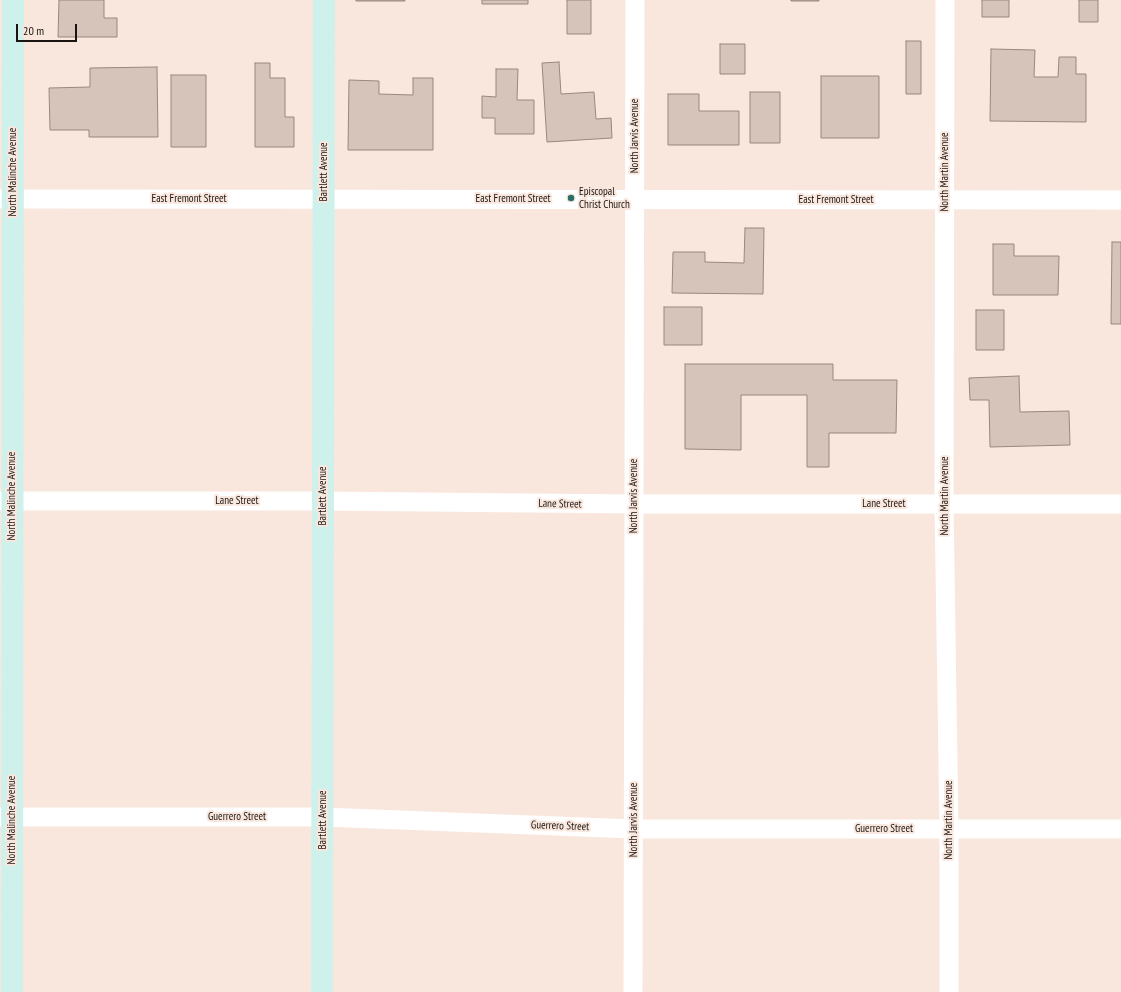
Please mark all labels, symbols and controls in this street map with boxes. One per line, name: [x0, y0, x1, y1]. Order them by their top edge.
scale bar: [18, 16, 79, 42]
text: 20 m: [23, 23, 44, 38]
street label: North Jarvis Avenue: [628, 99, 642, 173]
street label: North Malinche Avenue: [6, 128, 20, 216]
street label: North Martin Avenue: [938, 132, 952, 212]
street label: Bartlett Avenue: [317, 142, 331, 202]
place label: Episcopal Christ Church: [579, 185, 630, 211]
street label: East Fremont Street: [151, 192, 227, 206]
street label: East Fremont Street: [475, 192, 551, 206]
marker: Episcopal Christ Church: [566, 193, 576, 203]
street label: East Fremont Street: [798, 193, 874, 207]
street label: North Malinche Avenue: [5, 452, 19, 540]
street label: North Martin Avenue: [938, 456, 952, 536]
street label: North Jarvis Avenue: [627, 459, 641, 533]
street label: Bartlett Avenue: [316, 466, 330, 526]
street label: Lane Street: [215, 494, 259, 508]
street label: Lane Street: [538, 497, 582, 511]
street label: Lane Street: [862, 497, 906, 511]
street label: North Malinche Avenue: [5, 776, 19, 864]
street label: North Martin Avenue: [942, 780, 956, 860]
street label: North Jarvis Avenue: [627, 783, 641, 857]
street label: Bartlett Avenue: [316, 790, 330, 850]
street label: Guerrero Street: [208, 810, 266, 824]
street label: Guerrero Street: [531, 818, 589, 834]
street label: Guerrero Street: [855, 822, 913, 836]

